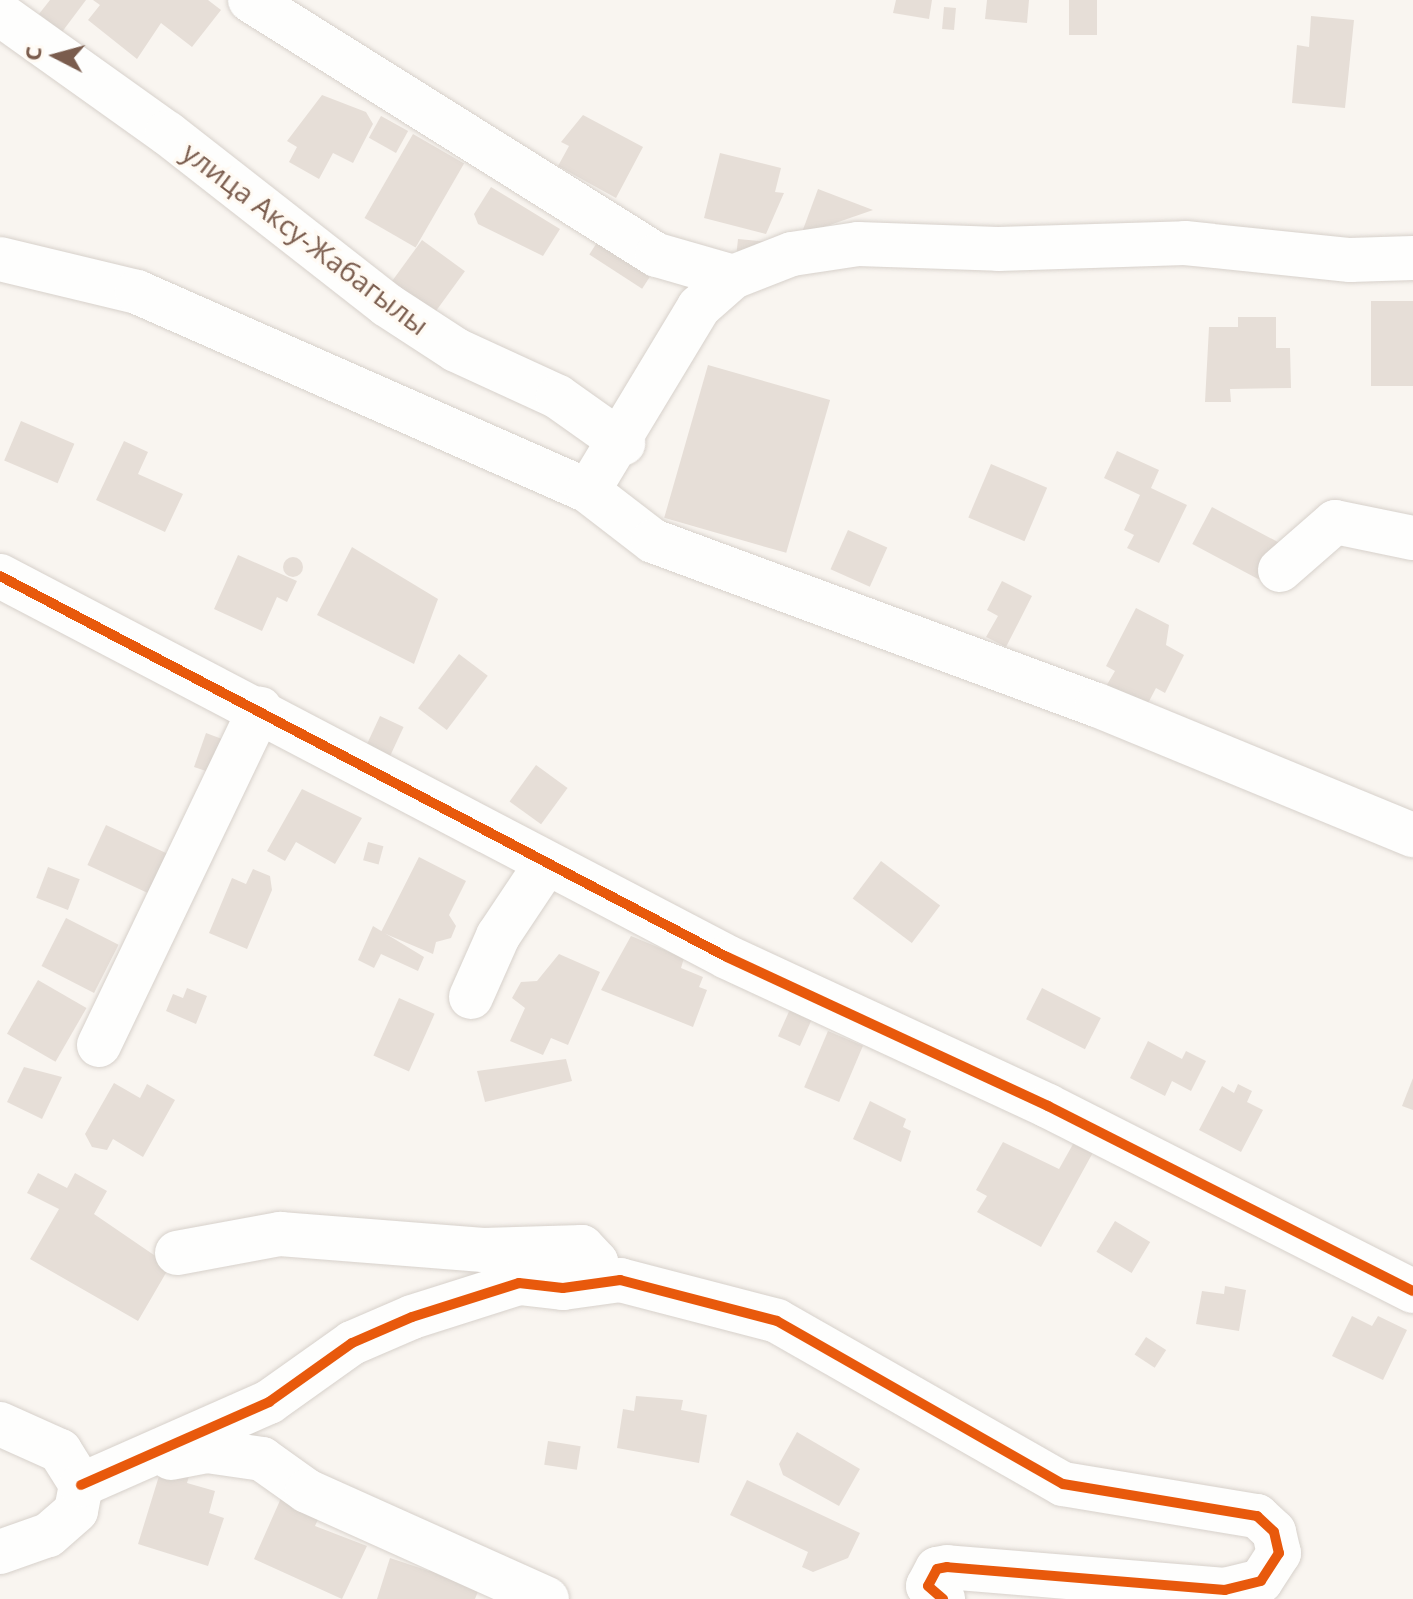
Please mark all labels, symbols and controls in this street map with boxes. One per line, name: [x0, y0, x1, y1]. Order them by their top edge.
north arrow: [16, 16, 96, 96]
text: С: [16, 45, 48, 62]
street label: улица Аксу-Жабагылы: [176, 135, 436, 341]

